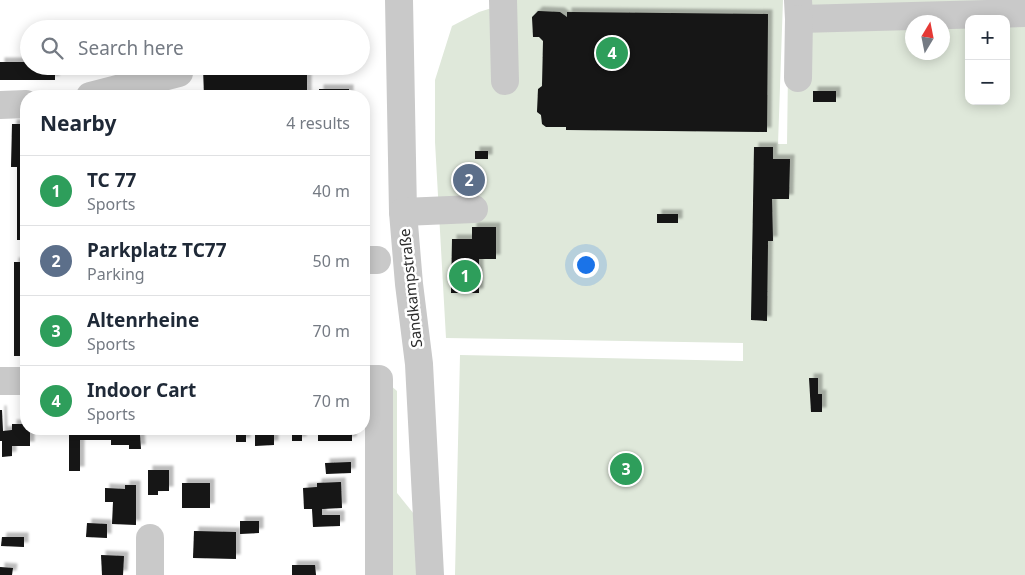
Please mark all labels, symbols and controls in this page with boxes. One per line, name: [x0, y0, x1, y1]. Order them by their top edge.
north arrow: [905, 15, 950, 60]
map controls: [965, 15, 1010, 105]
button: +: [965, 15, 1010, 60]
search box: [20, 20, 370, 75]
icon: search: [38, 34, 66, 62]
pin: 4: [596, 34, 628, 72]
text: Search here: [78, 35, 184, 61]
button: −: [965, 60, 1010, 105]
text: Nearby: [40, 109, 116, 137]
text: 4 results: [286, 112, 350, 134]
pin: 2: [453, 161, 485, 199]
text: TC 77: [87, 167, 136, 193]
text: 1: [51, 180, 61, 202]
text: 40 m: [313, 180, 350, 202]
text: Sports: [87, 193, 135, 215]
street label: Sandkampstraße: [394, 228, 426, 349]
text: Parkplatz TC77: [87, 237, 227, 263]
text: 2: [51, 250, 61, 272]
text: 50 m: [313, 250, 350, 272]
your location: [573, 252, 599, 278]
pin: 1: [449, 257, 481, 295]
text: Parking: [87, 263, 145, 285]
text: Altenrheine: [87, 307, 199, 333]
text: 3: [51, 320, 61, 342]
text: 70 m: [313, 320, 350, 342]
text: Sports: [87, 333, 135, 355]
text: Indoor Cart: [87, 377, 196, 403]
text: 4: [51, 390, 61, 412]
text: 70 m: [313, 390, 350, 412]
text: Sports: [87, 403, 135, 425]
pin: 3: [610, 450, 642, 488]

